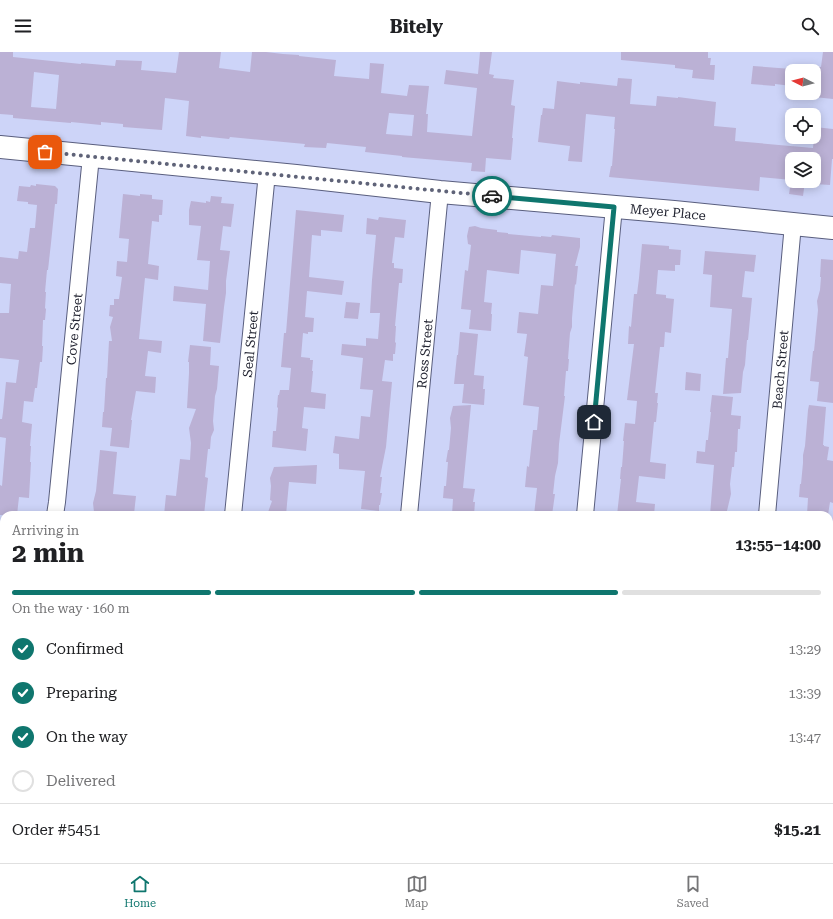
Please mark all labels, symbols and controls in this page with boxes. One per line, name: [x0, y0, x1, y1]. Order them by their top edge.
icon: menu: [12, 15, 34, 37]
icon: search: [799, 15, 821, 37]
text: Bitely: [390, 16, 443, 37]
north arrow: [785, 64, 821, 100]
map controls: [785, 64, 821, 188]
button: locate: [785, 108, 821, 144]
pin: [28, 135, 62, 169]
icon: bag: [34, 141, 56, 163]
button: layers: [785, 152, 821, 188]
courier: [472, 176, 512, 216]
icon: car: [481, 185, 503, 207]
street label: Meyer Place: [629, 201, 707, 223]
street label: Cove Street: [63, 292, 85, 366]
street label: Seal Street: [239, 310, 261, 378]
street label: Ross Street: [414, 318, 435, 389]
street label: Beach Street: [769, 329, 791, 410]
pin: [577, 405, 611, 439]
icon: home: [583, 411, 605, 433]
text: Arriving in: [12, 523, 79, 538]
text: 13:55–14:00: [735, 536, 821, 554]
text: 2 min: [12, 538, 84, 568]
text: On the way · 160 m: [12, 601, 129, 616]
icon: check: [12, 638, 34, 660]
text: Confirmed: [46, 640, 124, 658]
text: 13:29: [789, 642, 821, 657]
icon: check: [12, 682, 34, 704]
text: Preparing: [46, 684, 117, 702]
text: 13:39: [789, 686, 821, 701]
icon: check: [12, 726, 34, 748]
text: On the way: [46, 728, 128, 746]
text: 13:47: [789, 730, 821, 745]
text: Delivered: [46, 772, 116, 790]
text: Order #5451: [12, 821, 101, 839]
text: $15.21: [774, 821, 821, 839]
tab: Home: [124, 873, 156, 910]
tab: Map: [405, 873, 428, 910]
tab: Saved: [677, 873, 709, 910]

